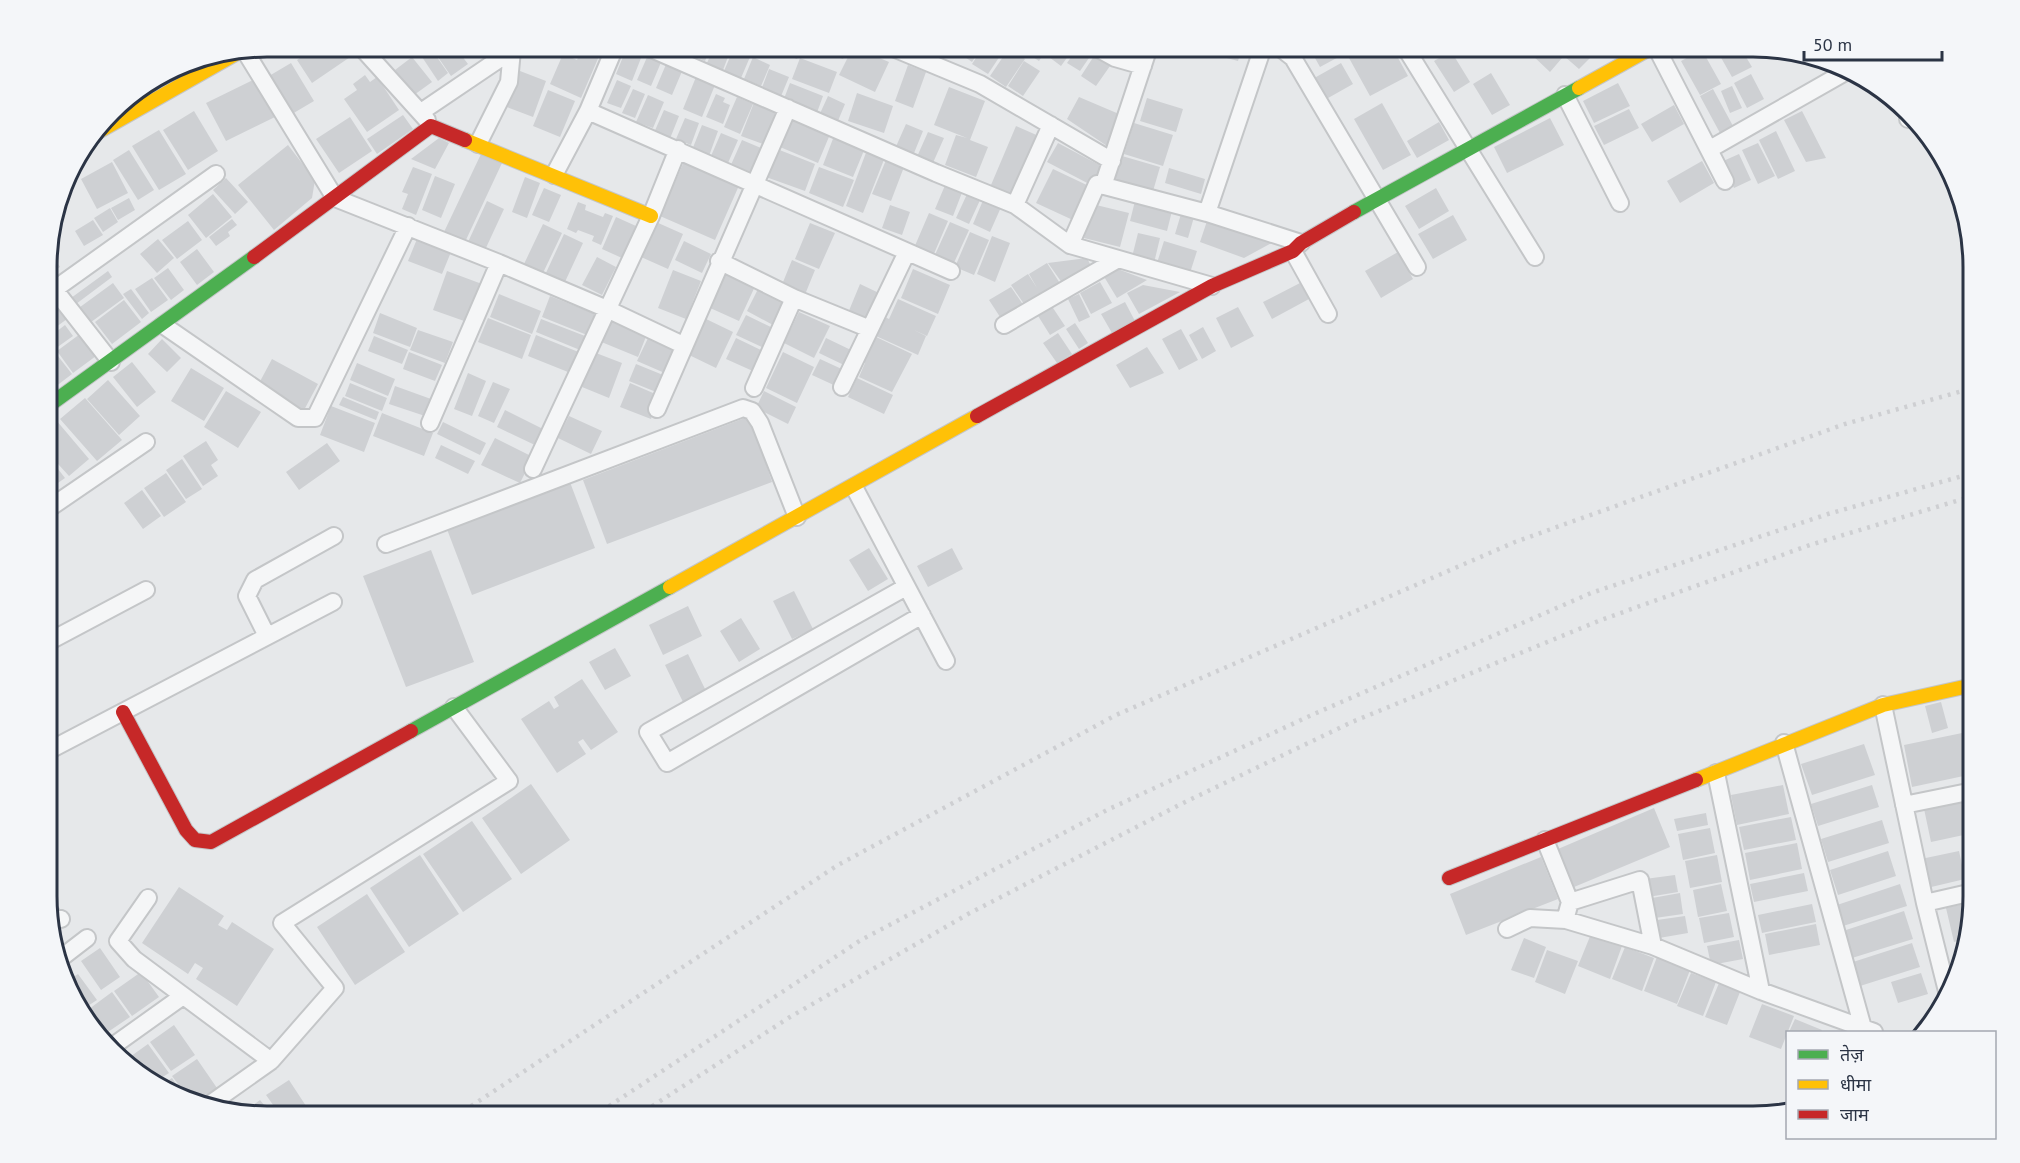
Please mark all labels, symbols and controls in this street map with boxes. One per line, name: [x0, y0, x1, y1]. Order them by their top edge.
scale bar: [1804, 24, 1942, 62]
text: 50 m: [1813, 33, 1852, 56]
legend: [1786, 1031, 1996, 1139]
text: तेज़: [1840, 1043, 1864, 1066]
text: धीमा: [1840, 1073, 1871, 1096]
text: जाम: [1840, 1103, 1870, 1126]

